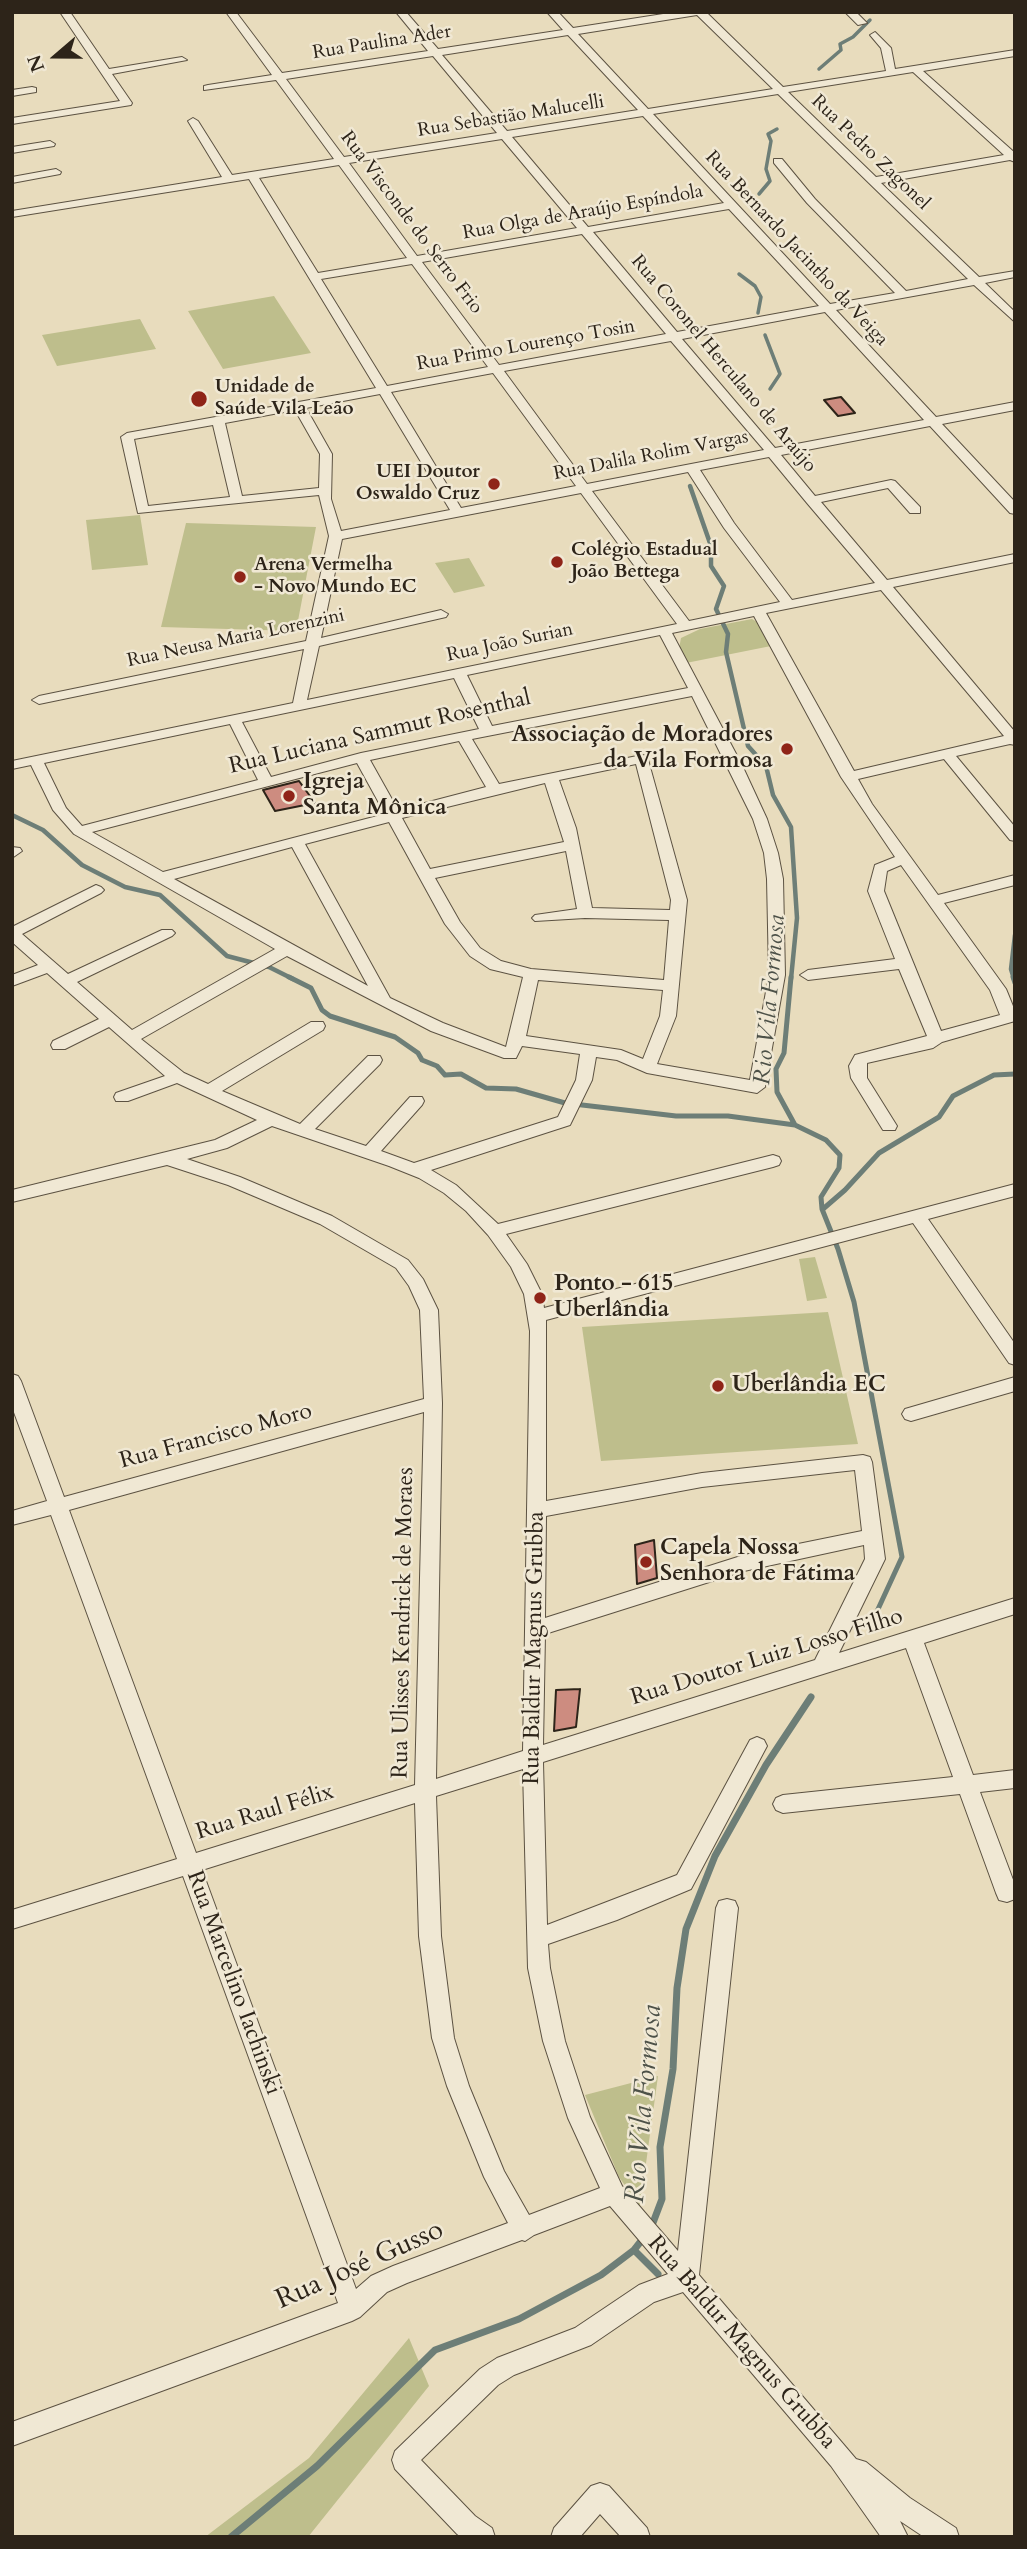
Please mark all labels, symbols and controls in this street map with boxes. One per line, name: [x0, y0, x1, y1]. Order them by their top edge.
north arrow: [21, 21, 91, 91]
street label: Rua Paulina Ader: [311, 21, 453, 65]
text: N: [21, 51, 51, 75]
street label: Rua Sebastião Malucelli: [416, 91, 606, 143]
street label: Rua Pedro Zagonel: [806, 91, 934, 215]
street label: Rua Visconde do Serro Frio: [335, 127, 487, 319]
street label: Rua Bernardo Jacintho da Veiga: [700, 147, 892, 351]
street label: Rua Olga de Araújo Espíndola: [461, 181, 705, 245]
street label: Rua Coronel Herculano de Araújo: [625, 251, 821, 477]
street label: Rua Primo Lourenço Tosin: [415, 316, 637, 376]
place label: Unidade de Saúde Vila Leão: [215, 377, 354, 421]
marker: Unidade de Saúde Vila Leão: [189, 389, 209, 409]
street label: Rua Dalila Rolim Vargas: [552, 426, 750, 486]
place label: UEI Doutor Oswaldo Cruz: [356, 462, 480, 506]
marker: UEI Doutor Oswaldo Cruz: [486, 476, 502, 492]
place label: Colégio Estadual João Bettega: [571, 540, 718, 584]
marker: Colégio Estadual João Bettega: [549, 554, 565, 570]
place label: Arena Vermelha - Novo Mundo EC: [254, 555, 416, 599]
marker: Arena Vermelha - Novo Mundo EC: [232, 569, 248, 585]
street label: Rua Neusa Maria Lorenzini: [125, 605, 347, 673]
street label: Rua João Surian: [445, 618, 575, 668]
street label: Rua Luciana Sammut Rosenthal: [226, 685, 534, 781]
place label: Associação de Moradores da Vila Formosa: [512, 722, 773, 776]
marker: Associação de Moradores da Vila Formosa: [779, 741, 795, 757]
place label: Igreja Santa Mônica: [303, 769, 447, 823]
marker: Igreja Santa Mônica: [281, 788, 297, 804]
water label: Rio Vila Formosa: [749, 914, 793, 1086]
place label: Ponto - 615 Uberlândia: [554, 1271, 673, 1325]
marker: Ponto - 615 Uberlândia: [532, 1290, 548, 1306]
place label: Uberlândia EC: [732, 1372, 886, 1400]
marker: Uberlândia EC: [710, 1378, 726, 1394]
street label: Rua Francisco Moro: [117, 1398, 315, 1476]
street label: Rua Ulisses Kendrick de Moraes: [387, 1467, 421, 1779]
street label: Rua Baldur Magnus Grubba: [519, 1511, 551, 1785]
place label: Capela Nossa Senhora de Fátima: [660, 1535, 855, 1589]
marker: Capela Nossa Senhora de Fátima: [638, 1554, 654, 1570]
street label: Rua Doutor Luiz Losso Filho: [628, 1603, 906, 1713]
street label: Rua Raul Félix: [193, 1779, 337, 1847]
street label: Rua Marcelino Iachinski: [180, 1867, 286, 2099]
water label: Rio Vila Formosa: [620, 2003, 670, 2205]
street label: Rua José Gusso: [271, 2214, 449, 2318]
street label: Rua Baldur Magnus Grubba: [641, 2231, 841, 2455]

